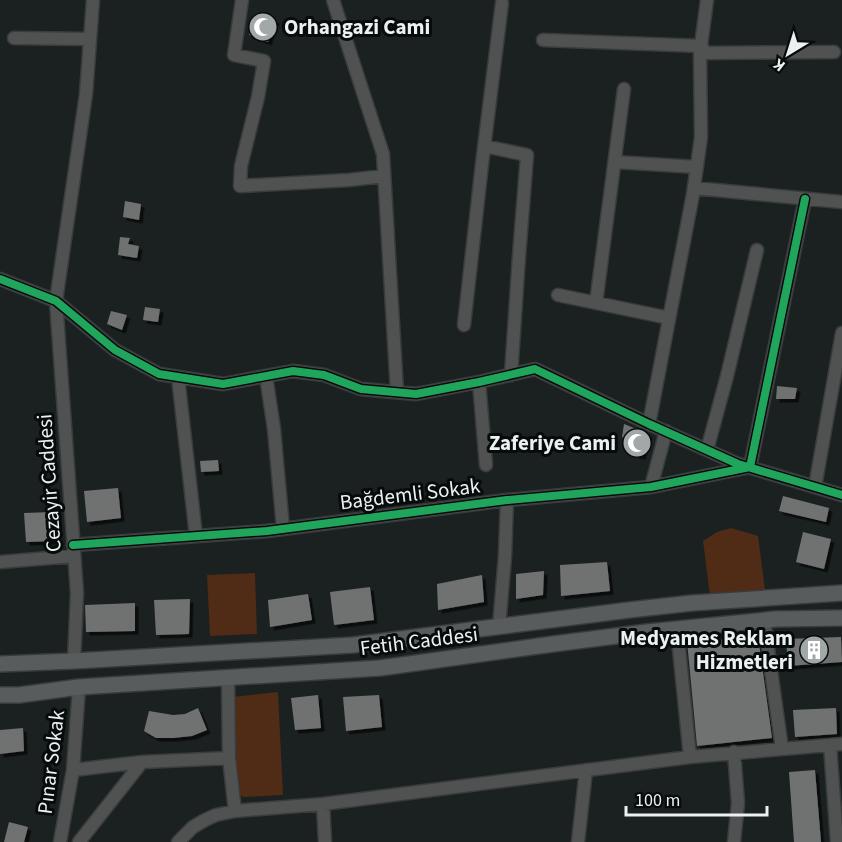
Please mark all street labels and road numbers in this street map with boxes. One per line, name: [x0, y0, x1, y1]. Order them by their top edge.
street label: Cezayir Caddesi: [29, 413, 69, 553]
street label: Bağdemli Sokak: [338, 470, 482, 517]
street label: Fetih Caddesi: [358, 619, 480, 663]
street label: Pınar Sokak: [30, 708, 72, 816]

